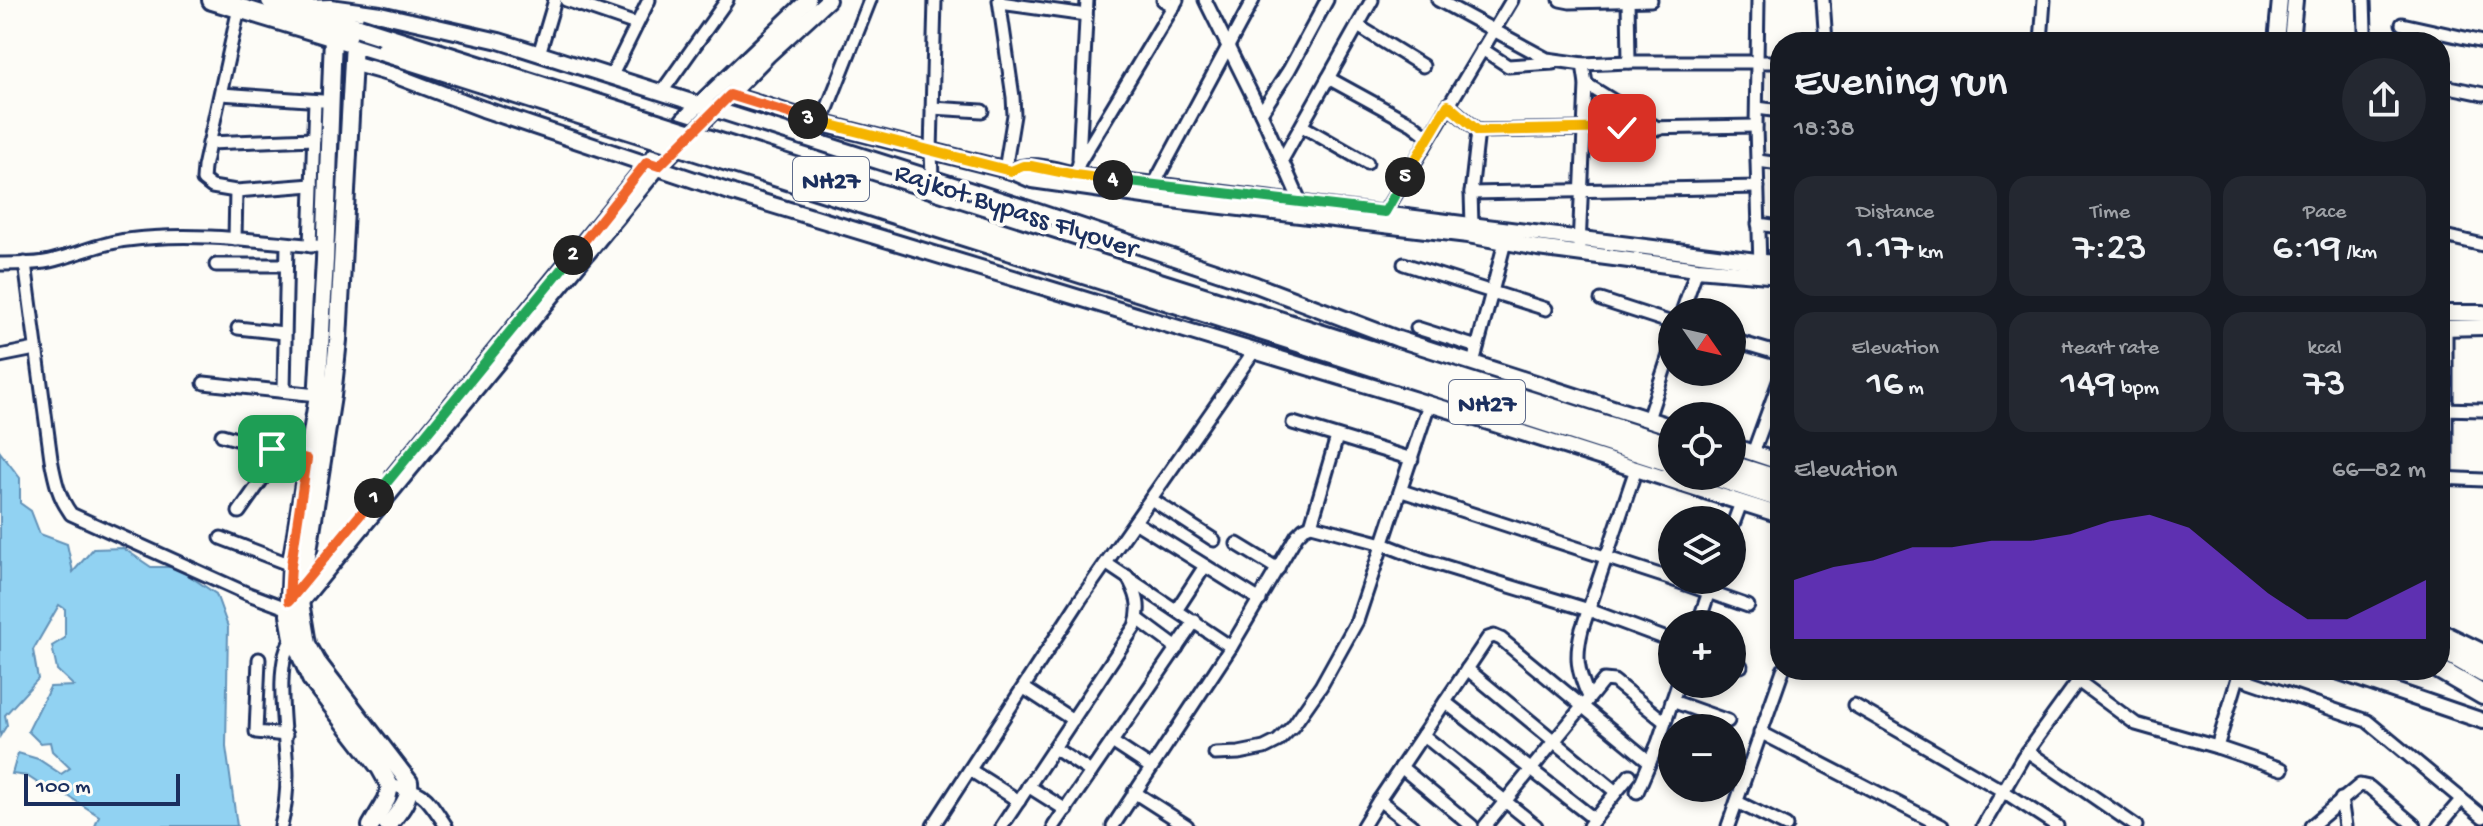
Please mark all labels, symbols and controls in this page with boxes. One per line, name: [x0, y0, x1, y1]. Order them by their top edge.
button: share: [2342, 58, 2426, 142]
text: Evening run: [1794, 59, 2007, 111]
pin: [1588, 94, 1656, 162]
pin: 3: [788, 99, 828, 139]
text: 3: [802, 106, 814, 132]
icon: check: [1600, 106, 1644, 150]
text: 18:38: [1794, 115, 1855, 146]
road number: NH27: [793, 157, 869, 201]
street label: Rajkot Bypass Flyover: [890, 157, 1143, 268]
pin: 5: [1385, 157, 1425, 197]
pin: 4: [1093, 160, 1133, 200]
text: 5: [1399, 164, 1411, 190]
text: 4: [1108, 167, 1118, 193]
text: Distance: [1856, 200, 1934, 226]
text: Time: [2090, 200, 2130, 226]
text: Pace: [2303, 200, 2346, 226]
text: 1.17: [1847, 226, 1913, 273]
text: 7:23: [2073, 226, 2147, 273]
text: 6:19: [2272, 226, 2341, 273]
pin: 2: [553, 235, 593, 275]
text: km: [1913, 240, 1943, 266]
text: /km: [2341, 240, 2377, 266]
text: 2: [568, 242, 578, 268]
north arrow: [1658, 298, 1746, 386]
map controls: [1658, 298, 1746, 802]
text: Elevation: [1852, 336, 1939, 362]
text: Heart rate: [2061, 336, 2159, 362]
text: kcal: [2307, 336, 2342, 362]
text: 16: [1867, 362, 1903, 409]
text: 149: [2061, 362, 2116, 409]
text: 73: [2304, 362, 2345, 409]
text: m: [1903, 376, 1924, 402]
text: bpm: [2116, 376, 2159, 402]
road number: NH27: [1449, 380, 1525, 424]
button: locate: [1658, 402, 1746, 490]
pin: [238, 415, 306, 483]
icon: arrive: [250, 427, 294, 471]
text: Elevation: [1794, 456, 1897, 487]
text: 66–82 m: [2332, 456, 2426, 487]
pin: 1: [354, 478, 394, 518]
text: 1: [370, 485, 378, 511]
button: layers: [1658, 506, 1746, 594]
button: +: [1658, 610, 1746, 698]
button: −: [1658, 714, 1746, 802]
scale bar: [24, 770, 180, 806]
text: 100 m: [36, 775, 91, 801]

